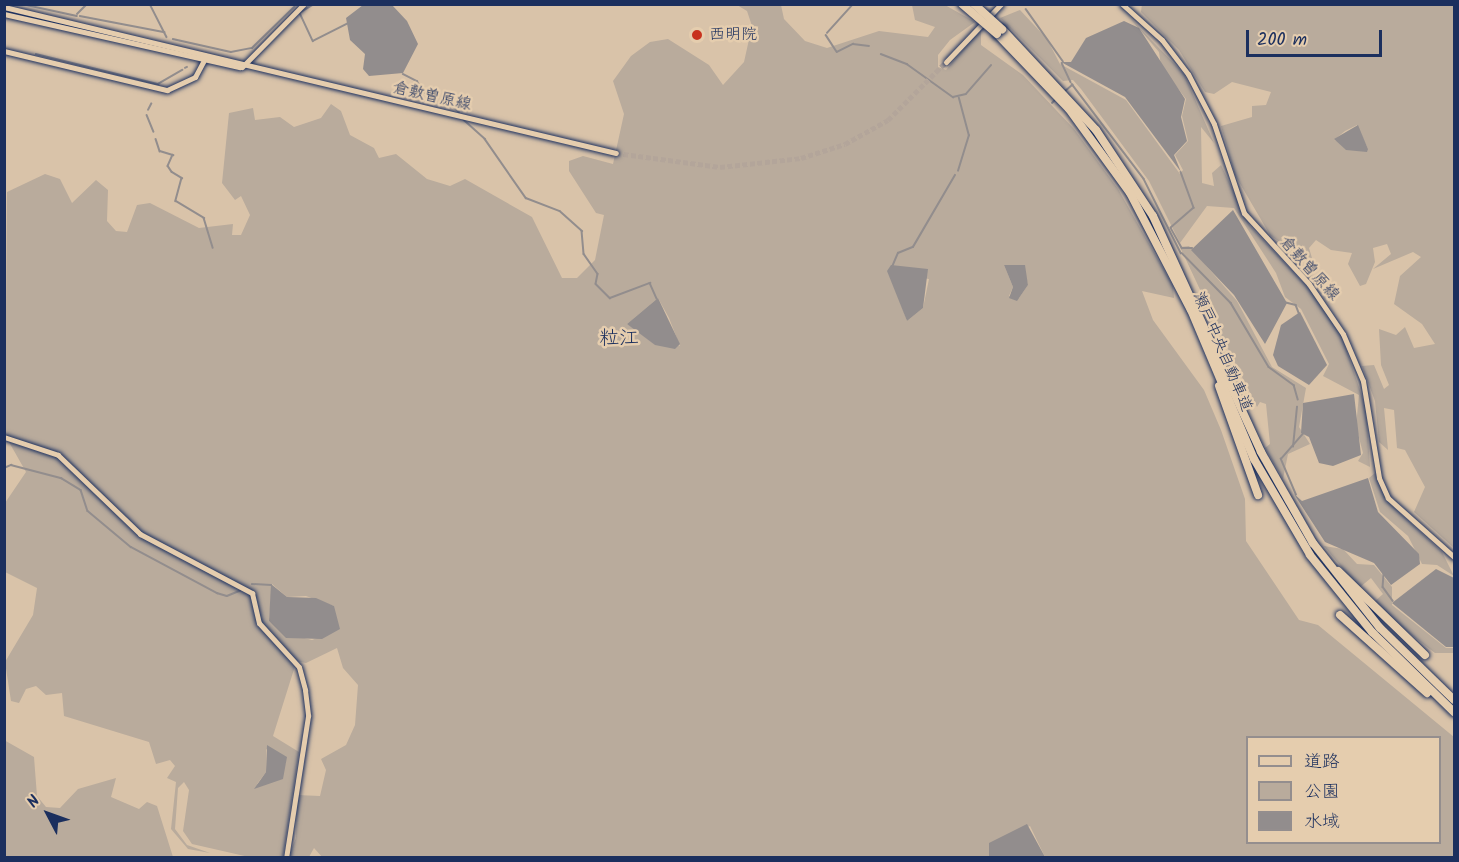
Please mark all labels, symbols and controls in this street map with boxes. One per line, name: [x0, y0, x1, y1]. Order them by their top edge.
scale bar: [1249, 18, 1386, 56]
place label: 西明院: [709, 25, 757, 45]
text: 200 m: [1257, 26, 1307, 55]
marker: 西明院: [690, 28, 704, 42]
street label: 倉敷曽原線: [391, 79, 473, 115]
street label: 倉敷曽原線: [1275, 233, 1343, 305]
street label: 瀬戸中央自動車道: [1188, 289, 1256, 415]
district label: 粒江: [599, 327, 639, 351]
legend: [1246, 736, 1441, 844]
text: 道路: [1304, 748, 1340, 777]
text: 公園: [1304, 778, 1340, 807]
north arrow: [18, 784, 78, 844]
text: N: [21, 790, 47, 814]
text: 水域: [1304, 808, 1340, 837]

